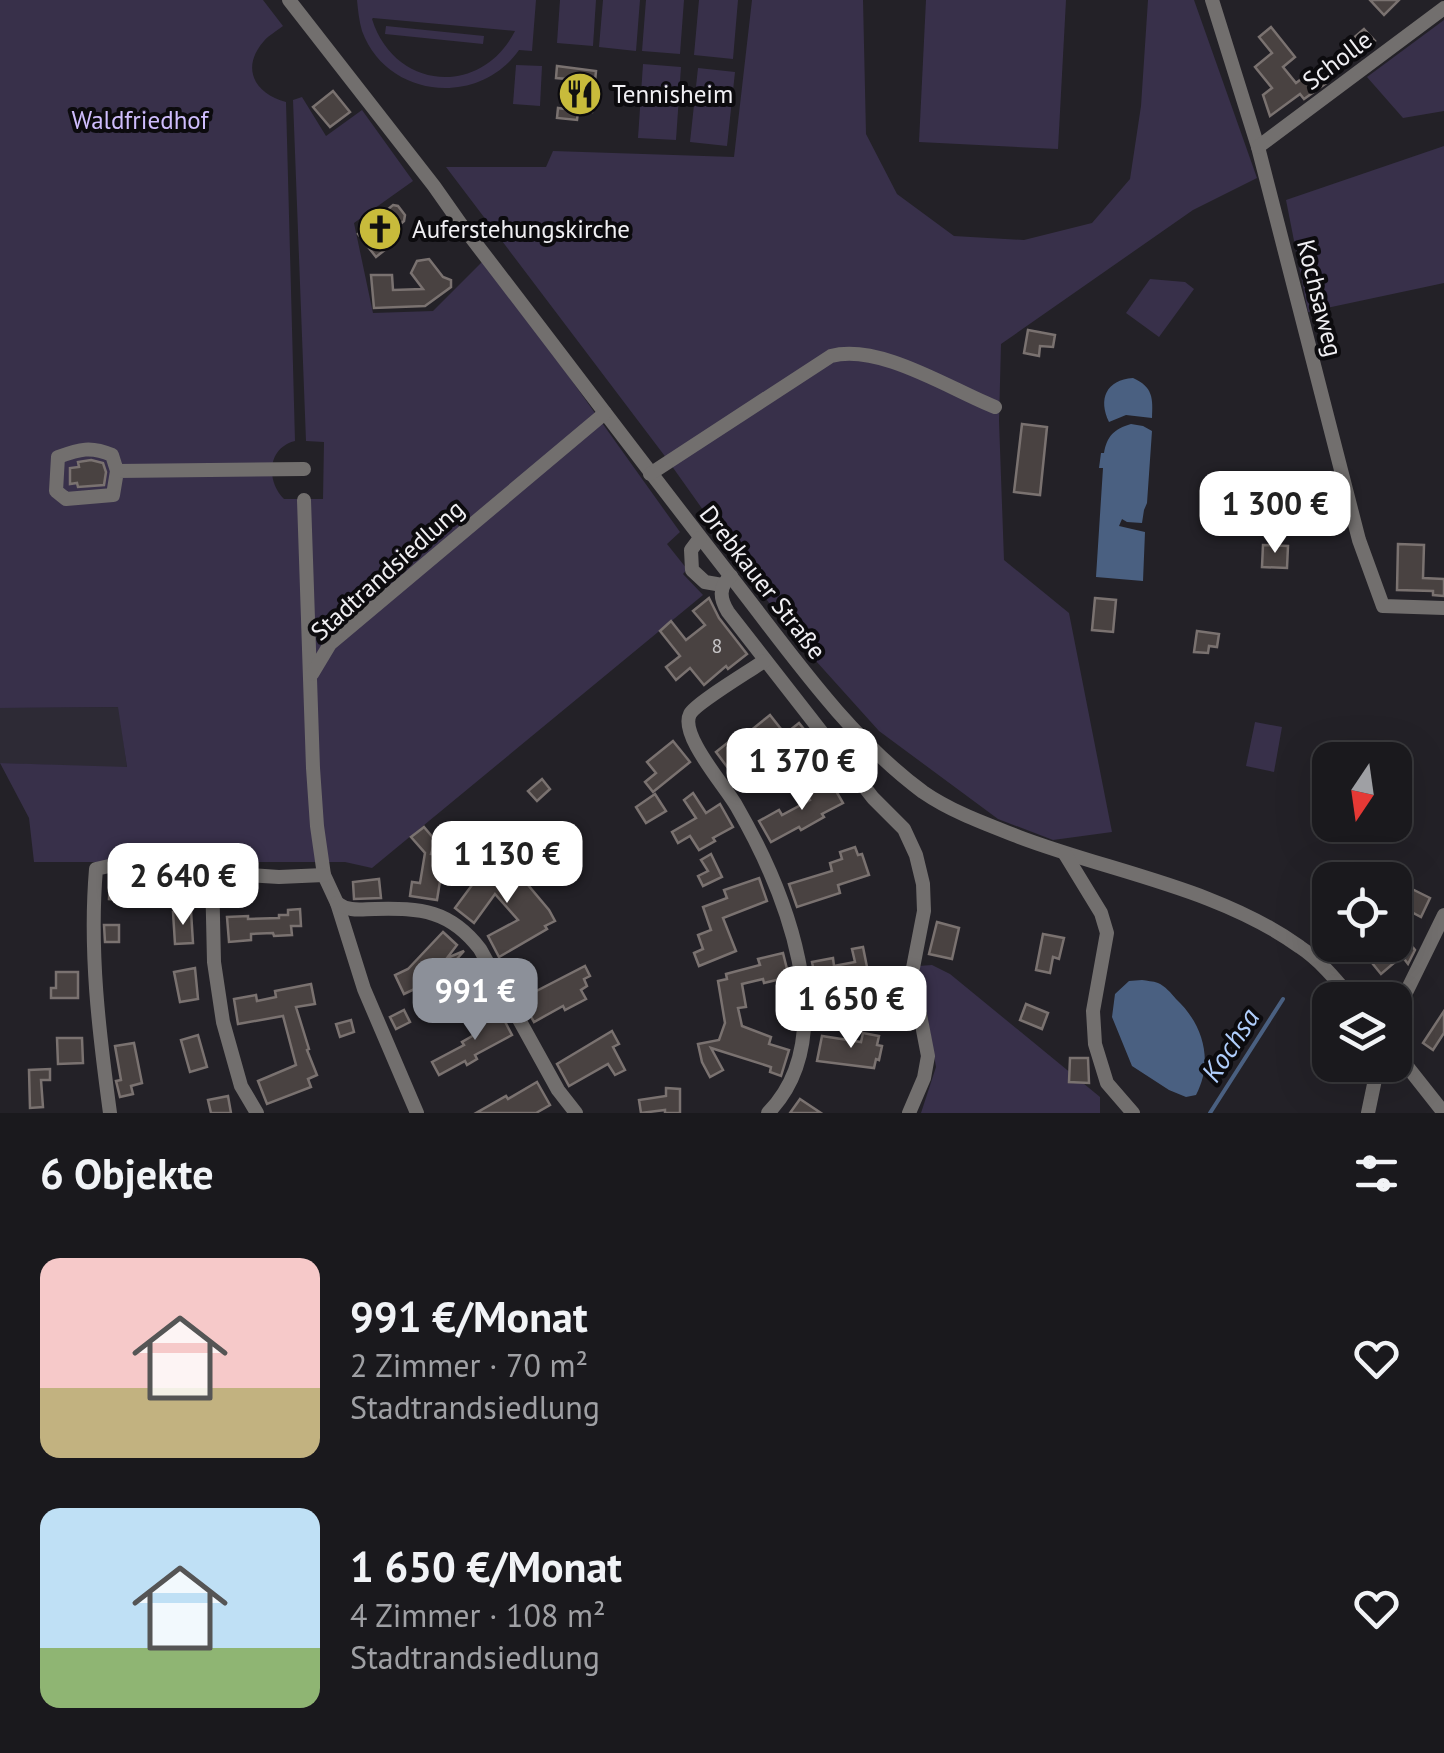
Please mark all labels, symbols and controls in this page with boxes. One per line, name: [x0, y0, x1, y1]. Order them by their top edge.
street label: Scholle: [1296, 23, 1378, 97]
restaurant icon: Tennisheim: [557, 71, 603, 117]
place label: Tennisheim: [612, 78, 733, 110]
park label: Waldfriedhof: [72, 104, 209, 136]
church icon: Auferstehungskirche: [357, 206, 403, 252]
place label: Auferstehungskirche: [412, 213, 630, 245]
street label: Kochsaweg: [1290, 236, 1350, 360]
pin: 1 300 €: [1183, 471, 1367, 556]
text: 1 300 €: [1222, 482, 1328, 524]
street label: Stadtrandsiedlung: [304, 493, 470, 647]
street label: Drebkauer Straße: [693, 498, 833, 666]
house number: 8: [712, 633, 722, 659]
pin: 1 370 €: [710, 728, 894, 813]
text: 1 370 €: [749, 739, 855, 781]
north arrow: [1312, 742, 1412, 842]
map controls: [1312, 742, 1412, 1082]
pin: 1 130 €: [415, 821, 599, 906]
text: 1 130 €: [454, 832, 560, 874]
pin: 2 640 €: [91, 843, 275, 928]
text: 2 640 €: [130, 854, 236, 896]
button: locate: [1312, 862, 1412, 962]
pin: 991 €: [405, 958, 545, 1043]
pin: 1 650 €: [759, 966, 943, 1051]
text: 991 €: [435, 969, 515, 1011]
text: 1 650 €: [798, 977, 904, 1019]
button: layers: [1312, 982, 1412, 1082]
water label: Kochsa: [1192, 1001, 1267, 1089]
text: 6 Objekte: [40, 1146, 214, 1201]
icon: filters: [1349, 1146, 1404, 1201]
text: 991 €/Monat: [350, 1289, 588, 1344]
icon: home: [120, 1298, 240, 1418]
icon: heart: [1349, 1331, 1404, 1386]
text: 2 Zimmer · 70 m²: [350, 1344, 588, 1386]
text: Stadtrandsiedlung: [350, 1386, 600, 1428]
text: 1 650 €/Monat: [350, 1539, 622, 1594]
icon: home: [120, 1548, 240, 1668]
icon: heart: [1349, 1581, 1404, 1636]
text: 4 Zimmer · 108 m²: [350, 1594, 606, 1636]
text: Stadtrandsiedlung: [350, 1636, 600, 1678]

